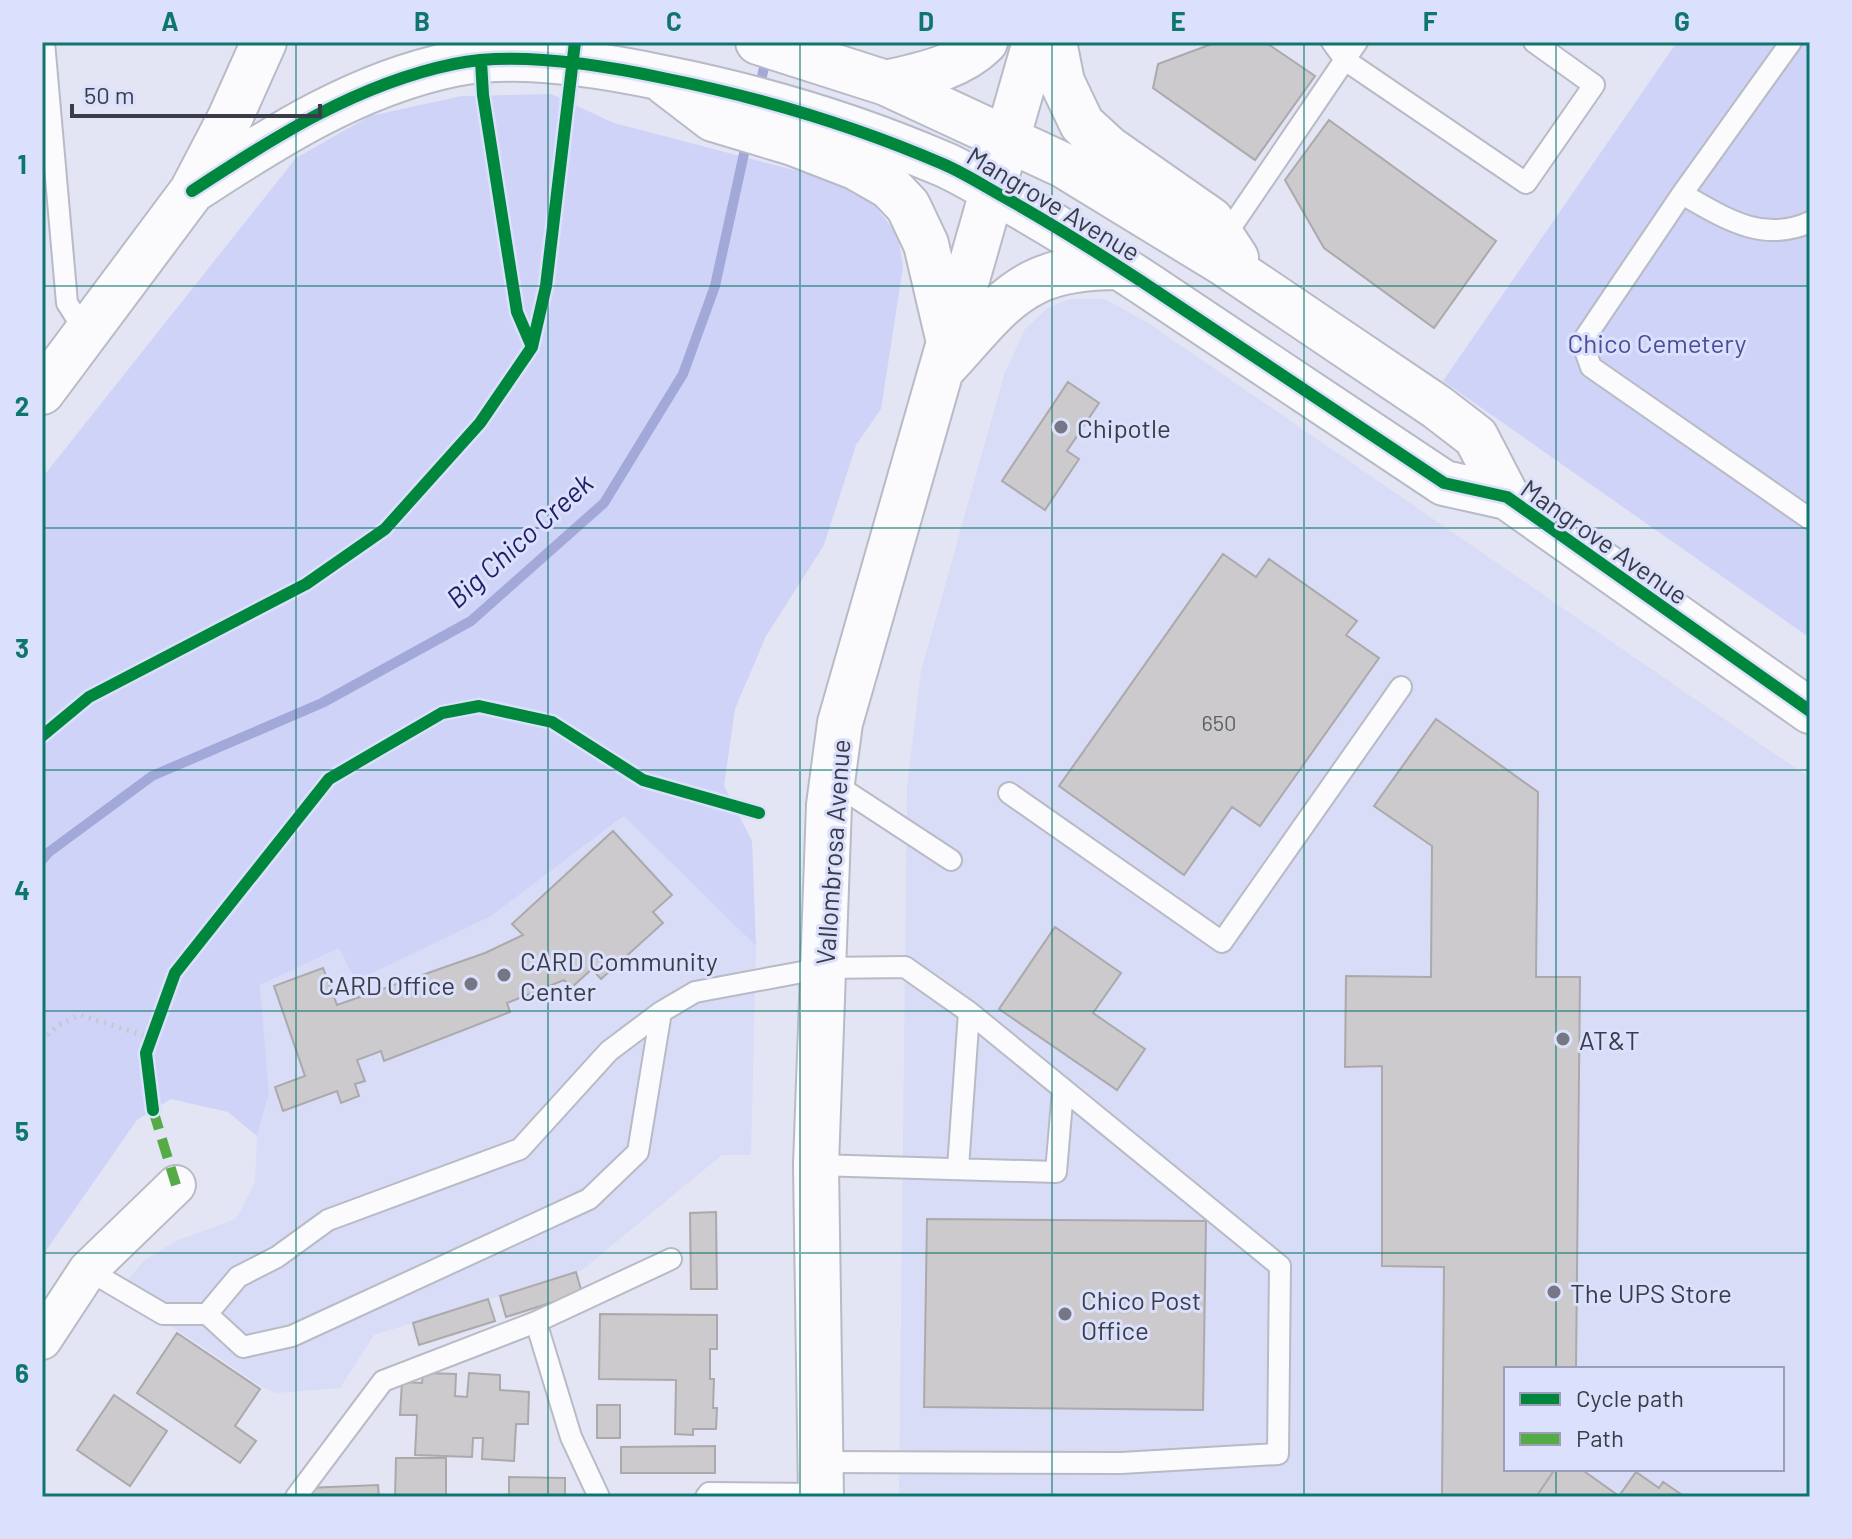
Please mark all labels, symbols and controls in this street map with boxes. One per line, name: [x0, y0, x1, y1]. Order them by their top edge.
text: A: [161, 5, 179, 36]
text: B: [414, 5, 430, 36]
text: C: [666, 5, 682, 36]
text: D: [918, 5, 934, 36]
text: E: [1170, 5, 1186, 36]
text: F: [1423, 5, 1438, 36]
text: G: [1674, 5, 1690, 36]
scale bar: [72, 68, 320, 118]
text: 50 m: [84, 80, 135, 109]
street label: Mangrove Avenue: [962, 139, 1146, 267]
text: 1: [17, 148, 27, 179]
park label: Chico Cemetery: [1568, 327, 1746, 358]
text: 2: [15, 390, 29, 421]
place label: Chipotle: [1077, 412, 1171, 443]
marker: Chipotle: [1052, 418, 1070, 436]
water label: Big Chico Creek: [439, 465, 599, 615]
street label: Mangrove Avenue: [1516, 472, 1694, 610]
text: 3: [15, 632, 29, 663]
house number: 650: [1201, 709, 1237, 735]
street label: Vallombrosa Avenue: [809, 738, 855, 966]
text: 4: [14, 874, 30, 905]
place label: CARD Community Center: [520, 945, 718, 1006]
marker: CARD Community Center: [495, 966, 513, 984]
place label: CARD Office: [318, 969, 455, 1000]
marker: CARD Office: [462, 975, 480, 993]
place label: AT&T: [1579, 1024, 1640, 1055]
marker: AT&T: [1554, 1030, 1572, 1048]
text: 5: [15, 1115, 29, 1146]
place label: The UPS Store: [1570, 1277, 1732, 1308]
marker: The UPS Store: [1545, 1283, 1563, 1301]
place label: Chico Post Office: [1081, 1284, 1201, 1345]
marker: Chico Post Office: [1056, 1305, 1074, 1323]
text: 6: [15, 1357, 29, 1388]
legend: [1504, 1367, 1784, 1471]
text: Cycle path: [1576, 1383, 1684, 1412]
text: Path: [1576, 1423, 1624, 1452]

